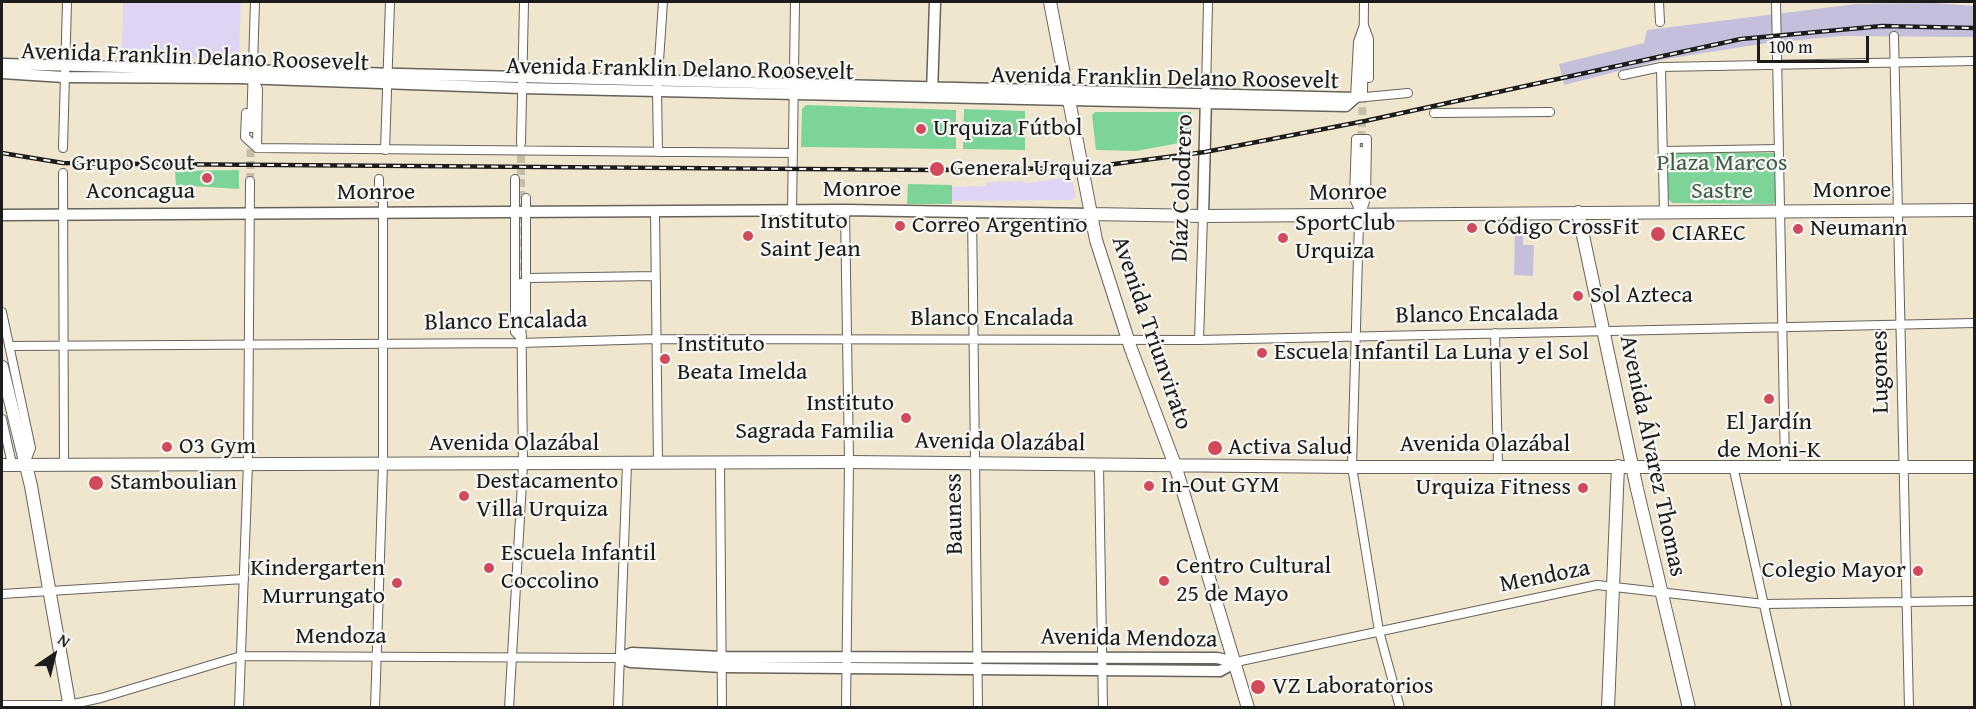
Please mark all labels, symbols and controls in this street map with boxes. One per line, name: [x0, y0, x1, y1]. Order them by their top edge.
scale bar: [1760, 24, 1872, 62]
text: 100 m: [1768, 33, 1813, 60]
street label: Avenida Franklin Delano Roosevelt: [21, 38, 369, 78]
street label: Avenida Franklin Delano Roosevelt: [506, 53, 854, 87]
street label: Avenida Franklin Delano Roosevelt: [991, 62, 1339, 96]
street label: Díaz Colodrero: [1166, 113, 1200, 263]
place label: Urquiza Fútbol: [933, 115, 1082, 143]
marker: Urquiza Fútbol: [914, 122, 928, 136]
place label: Grupo Scout Aconcagua: [71, 150, 195, 206]
park label: Plaza Marcos Sastre: [1656, 150, 1788, 206]
place label: General Urquiza: [950, 155, 1113, 183]
marker: General Urquiza: [928, 160, 946, 178]
marker: Grupo Scout Aconcagua: [200, 171, 214, 185]
street label: Monroe: [823, 176, 901, 204]
street label: Monroe: [1813, 177, 1891, 205]
street label: Monroe: [1309, 178, 1387, 208]
street label: Monroe: [337, 179, 415, 207]
place label: Instituto Saint Jean: [760, 208, 861, 264]
place label: SportClub Urquiza: [1295, 210, 1395, 266]
place label: Correo Argentino: [912, 212, 1088, 240]
place label: Código CrossFit: [1484, 214, 1639, 242]
place label: Neumann: [1810, 215, 1908, 243]
marker: Correo Argentino: [893, 219, 907, 233]
place label: CIAREC: [1672, 220, 1746, 248]
marker: Código CrossFit: [1465, 221, 1479, 235]
marker: Neumann: [1791, 222, 1805, 236]
marker: CIAREC: [1649, 225, 1667, 243]
marker: Instituto Saint Jean: [741, 229, 755, 243]
marker: SportClub Urquiza: [1276, 231, 1290, 245]
street label: Avenida Triunvirato: [1104, 233, 1198, 433]
place label: Sol Azteca: [1590, 282, 1693, 310]
marker: Sol Azteca: [1571, 289, 1585, 303]
street label: Blanco Encalada: [1395, 299, 1559, 331]
street label: Blanco Encalada: [910, 305, 1074, 333]
street label: Blanco Encalada: [424, 306, 588, 338]
street label: Lugones: [1866, 330, 1896, 414]
place label: Instituto Beata Imelda: [677, 331, 807, 387]
street label: Avenida Álvarez Thomas: [1612, 333, 1692, 579]
place label: Escuela Infantil La Luna y el Sol: [1274, 339, 1589, 367]
marker: Escuela Infantil La Luna y el Sol: [1255, 346, 1269, 360]
marker: Instituto Beata Imelda: [658, 352, 672, 366]
place label: Instituto Sagrada Familia: [735, 390, 894, 446]
marker: El Jardín de Moni-K: [1762, 392, 1776, 406]
place label: El Jardín de Moni-K: [1717, 409, 1821, 465]
marker: Instituto Sagrada Familia: [899, 411, 913, 425]
street label: Avenida Olazábal: [914, 427, 1086, 459]
street label: Avenida Olazábal: [429, 430, 599, 458]
street label: Avenida Olazábal: [1400, 431, 1570, 459]
place label: O3 Gym: [179, 433, 256, 461]
place label: Activa Salud: [1228, 434, 1352, 462]
marker: Activa Salud: [1206, 439, 1224, 457]
marker: O3 Gym: [160, 440, 174, 454]
place label: Destacamento Villa Urquiza: [476, 468, 618, 524]
place label: Stamboulian: [110, 469, 237, 497]
place label: In-Out GYM: [1161, 472, 1280, 500]
street label: Bauness: [940, 473, 970, 555]
marker: Stamboulian: [87, 474, 105, 492]
place label: Urquiza Fitness: [1415, 474, 1571, 502]
marker: In-Out GYM: [1142, 479, 1156, 493]
marker: Urquiza Fitness: [1576, 481, 1590, 495]
marker: Destacamento Villa Urquiza: [457, 489, 471, 503]
place label: Escuela Infantil Coccolino: [501, 540, 656, 596]
place label: Centro Cultural 25 de Mayo: [1176, 553, 1331, 609]
street label: Mendoza: [1497, 554, 1593, 600]
place label: Kindergarten Murrungato: [250, 555, 385, 611]
place label: Colegio Mayor: [1762, 557, 1906, 585]
marker: Escuela Infantil Coccolino: [482, 561, 496, 575]
marker: Colegio Mayor: [1911, 564, 1925, 578]
marker: Centro Cultural 25 de Mayo: [1157, 574, 1171, 588]
marker: Kindergarten Murrungato: [390, 576, 404, 590]
street label: Mendoza: [295, 623, 387, 651]
street label: Avenida Mendoza: [1040, 623, 1218, 655]
north arrow: [24, 625, 84, 685]
text: N: [53, 627, 76, 653]
place label: VZ Laboratorios: [1272, 673, 1434, 701]
marker: VZ Laboratorios: [1249, 678, 1267, 696]

